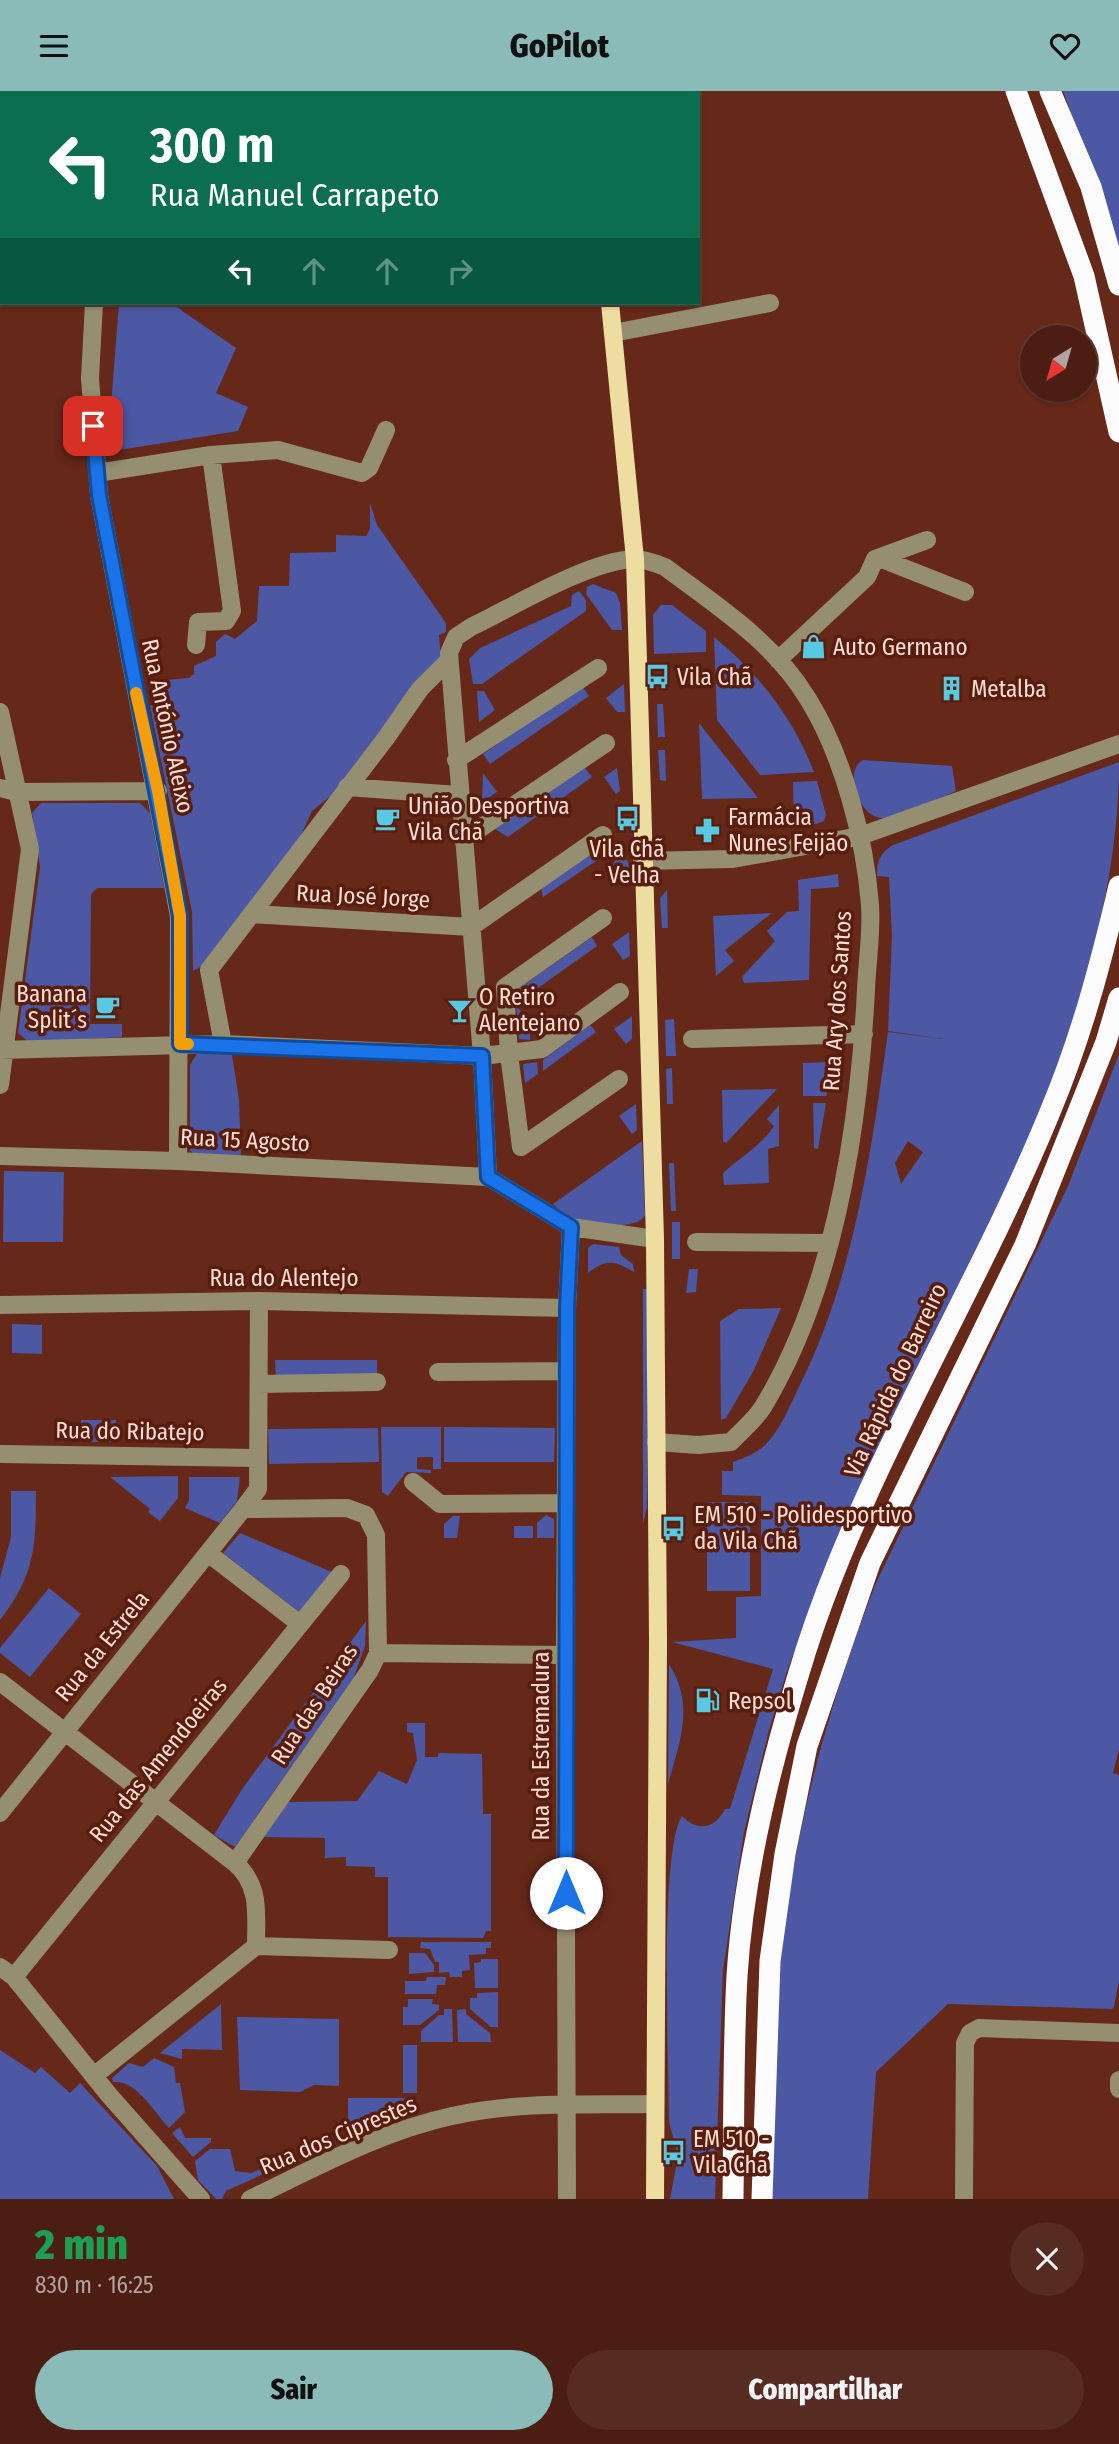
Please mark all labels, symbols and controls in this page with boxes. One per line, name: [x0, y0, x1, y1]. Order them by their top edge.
icon: menu: [35, 27, 73, 65]
text: GoPilot: [510, 27, 609, 65]
icon: heart: [1046, 27, 1084, 65]
text: 300 m: [150, 116, 274, 175]
icon: left: [35, 119, 126, 210]
text: Rua Manuel Carrapeto: [150, 176, 439, 214]
icon: left: [222, 252, 260, 290]
icon: ahead: [295, 252, 333, 290]
icon: ahead: [368, 252, 406, 290]
icon: right: [441, 252, 479, 290]
north arrow: [1020, 325, 1097, 403]
map controls: [1020, 325, 1097, 402]
pin: [63, 396, 123, 456]
icon: arrive: [74, 407, 112, 445]
shop icon: Auto Germano: [799, 633, 827, 661]
place label: Auto Germano: [833, 633, 968, 661]
street label: Rua António Aleixo: [136, 636, 200, 816]
bus stop icon: Vila Chã: [643, 663, 671, 691]
place label: Vila Chã: [677, 663, 752, 691]
building icon: Metalba: [937, 675, 965, 703]
place label: Metalba: [971, 675, 1047, 703]
place label: União Desportiva Vila Chã: [408, 792, 570, 846]
place label: Farmácia Nunes Feijão: [728, 803, 848, 857]
cafe icon: União Desportiva Vila Chã: [374, 805, 402, 833]
bus stop icon: Vila Chã - Velha: [613, 805, 641, 833]
pharmacy icon: Farmácia Nunes Feijão: [694, 816, 722, 844]
place label: Vila Chã - Velha: [590, 835, 664, 889]
street label: Rua José Jorge: [295, 879, 431, 913]
street label: Rua Ary dos Santos: [817, 910, 857, 1092]
place label: Banana Split´s: [16, 980, 87, 1034]
place label: O Retiro Alentejano: [479, 983, 580, 1037]
cafe icon: Banana Split´s: [93, 993, 121, 1021]
bar icon: O Retiro Alentejano: [445, 996, 473, 1024]
street label: Rua 15 Agosto: [179, 1123, 311, 1157]
street label: Rua do Alentejo: [209, 1264, 359, 1292]
street label: Via Rápida do Barreiro: [838, 1279, 952, 1481]
street label: Rua do Ribatejo: [55, 1416, 205, 1446]
place label: EM 510 - Polidesportivo da Vila Chã: [694, 1501, 913, 1555]
bus stop icon: EM 510 - Polidesportivo da Vila Chã: [660, 1514, 688, 1542]
street label: Rua da Estrela: [49, 1585, 155, 1707]
street label: Rua das Beiras: [265, 1638, 363, 1769]
street label: Rua da Estremadura: [527, 1652, 555, 1840]
street label: Rua das Amendoeiras: [83, 1672, 233, 1848]
fuel station icon: Repsol: [694, 1687, 722, 1715]
place label: Repsol: [728, 1687, 792, 1715]
position arrow: [529, 1856, 603, 1930]
street label: Rua dos Ciprestes: [255, 2089, 421, 2181]
place label: EM 510 - Vila Chã: [693, 2125, 770, 2179]
bus stop icon: EM 510 - Vila Chã: [659, 2138, 687, 2166]
text: 2 min: [35, 2220, 128, 2270]
button: close: [1010, 2222, 1084, 2296]
text: 830 m · 16:25: [35, 2271, 154, 2299]
button: Sair: [35, 2350, 553, 2430]
button: Compartilhar: [567, 2350, 1084, 2430]

